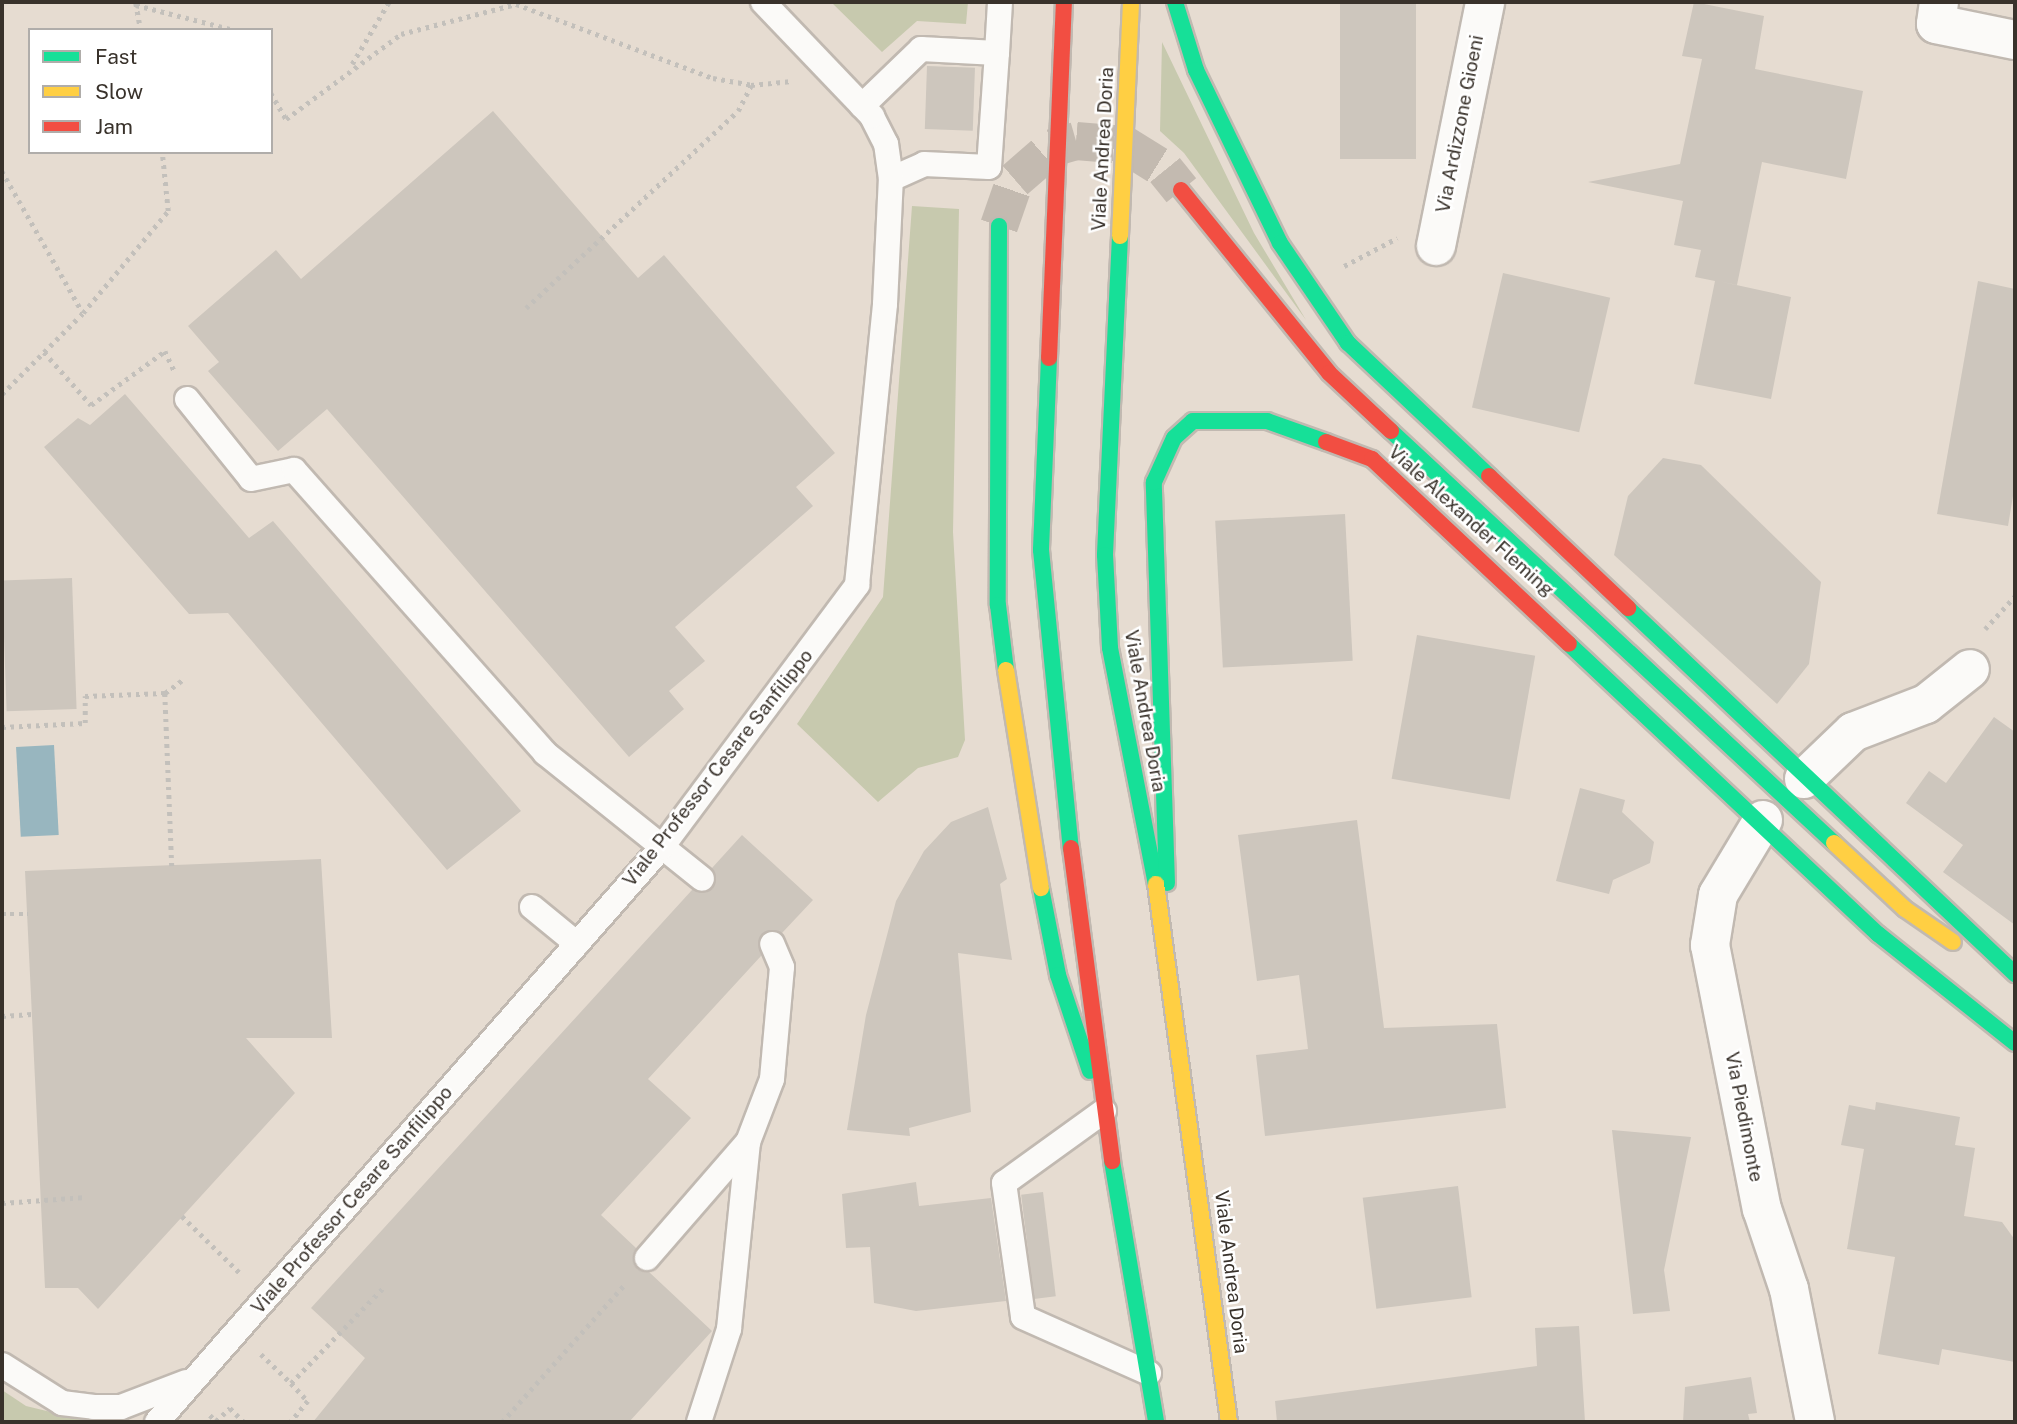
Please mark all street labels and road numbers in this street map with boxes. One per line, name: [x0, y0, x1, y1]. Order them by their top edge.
street label: Via Ardizzone Gioeni: [1432, 33, 1488, 215]
street label: Viale Andrea Doria: [1087, 66, 1119, 232]
street label: Viale Alexander Fleming: [1384, 441, 1558, 601]
street label: Viale Andrea Doria: [1120, 628, 1170, 794]
street label: Viale Professor Cesare Sanfilippo: [618, 645, 818, 891]
street label: Via Piedimonte: [1720, 1050, 1768, 1184]
street label: Viale Professor Cesare Sanfilippo: [247, 1081, 457, 1319]
street label: Viale Andrea Doria: [1210, 1189, 1252, 1355]

